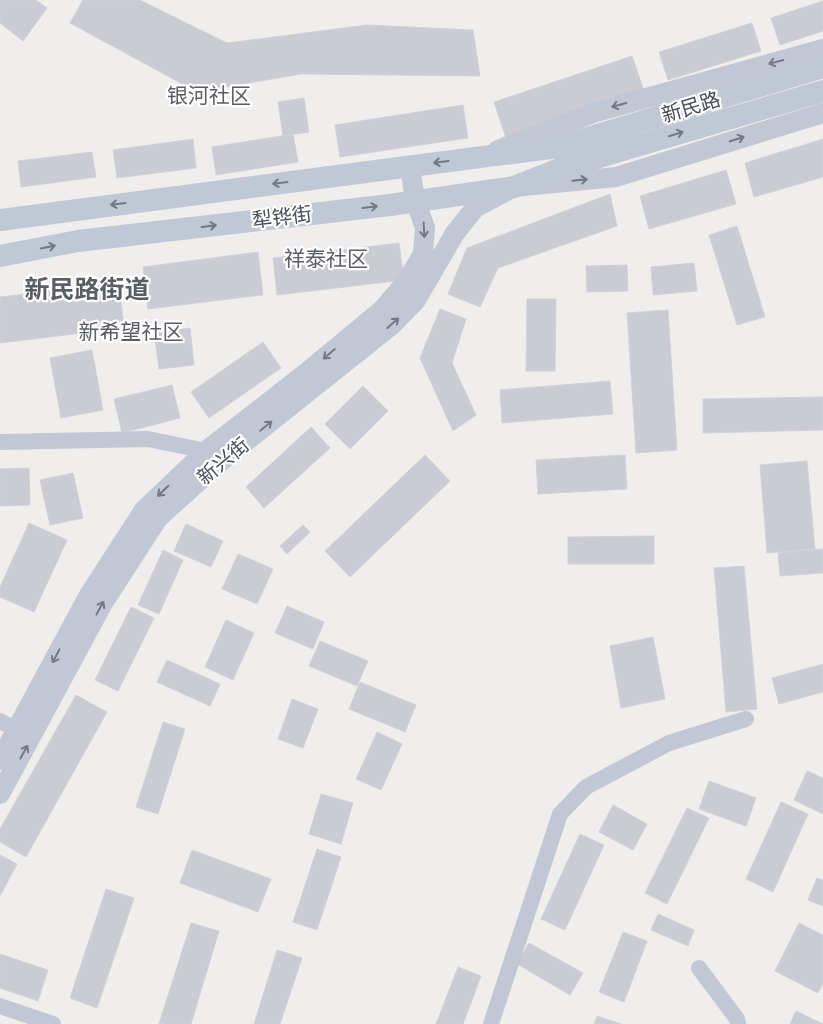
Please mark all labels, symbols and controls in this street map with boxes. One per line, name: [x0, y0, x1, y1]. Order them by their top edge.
one-way arrow: [768, 58, 784, 68]
district label: 银河社区: [167, 85, 251, 107]
street label: 新民路: [659, 88, 723, 126]
one-way arrow: [612, 101, 628, 111]
one-way arrow: [668, 129, 684, 139]
one-way arrow: [728, 134, 744, 144]
one-way arrow: [433, 157, 449, 167]
one-way arrow: [572, 175, 588, 185]
one-way arrow: [272, 178, 288, 188]
one-way arrow: [111, 199, 127, 209]
one-way arrow: [362, 202, 378, 212]
street label: 犁铧街: [251, 203, 313, 232]
one-way arrow: [201, 221, 217, 231]
one-way arrow: [419, 222, 428, 238]
one-way arrow: [40, 242, 56, 251]
district label: 祥泰社区: [284, 248, 368, 270]
district label: 新民路街道: [24, 276, 150, 303]
one-way arrow: [386, 317, 399, 329]
district label: 新希望社区: [79, 321, 184, 343]
one-way arrow: [322, 349, 335, 360]
one-way arrow: [260, 420, 273, 431]
street label: 新兴街: [193, 433, 253, 489]
one-way arrow: [157, 485, 170, 497]
one-way arrow: [95, 601, 105, 616]
one-way arrow: [51, 648, 61, 663]
one-way arrow: [19, 745, 29, 759]

